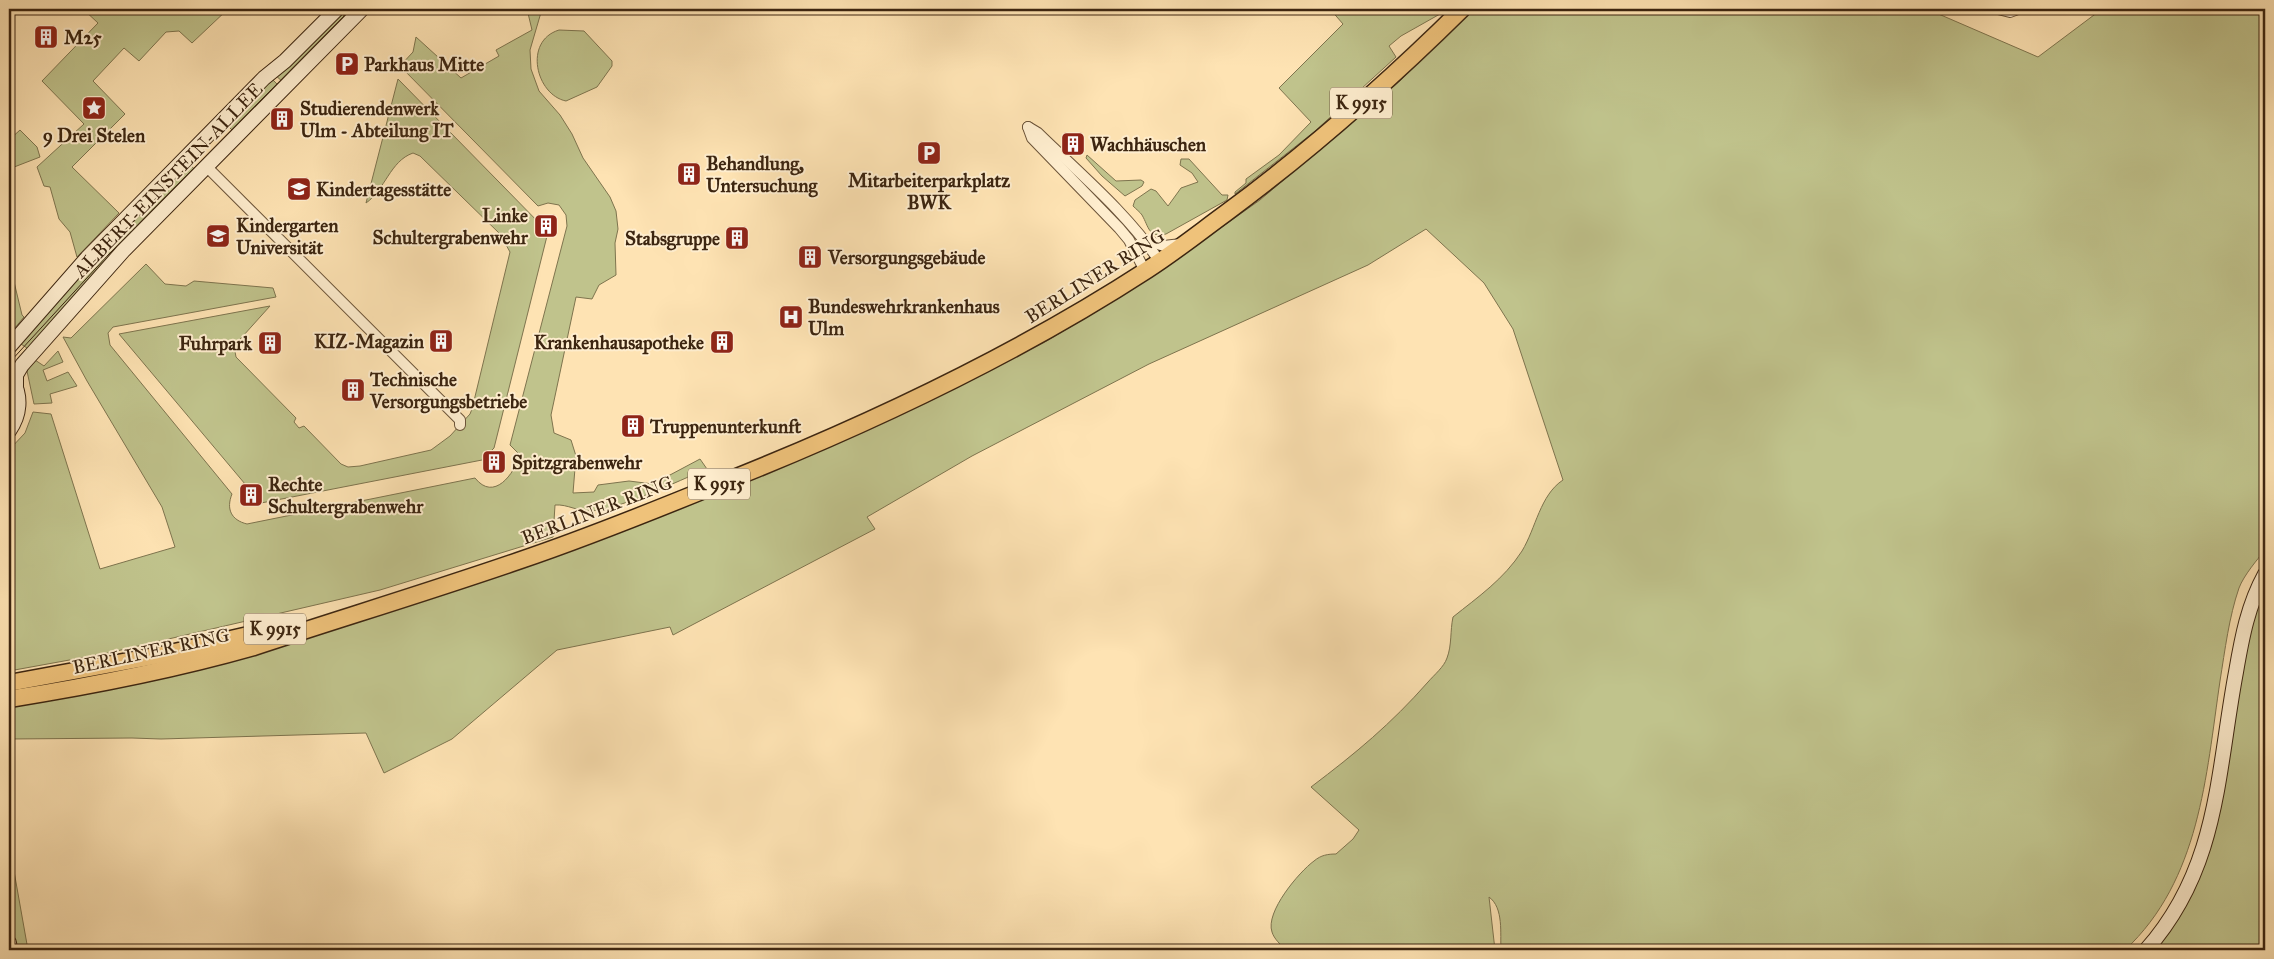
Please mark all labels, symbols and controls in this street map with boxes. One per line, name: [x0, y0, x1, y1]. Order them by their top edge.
building icon: M25: [33, 24, 59, 50]
place label: M25: [64, 26, 102, 49]
parking icon: Parkhaus Mitte: [334, 51, 360, 77]
place label: Parkhaus Mitte: [364, 53, 484, 76]
street label: ALBERT-EINSTEIN-ALLEE: [68, 77, 268, 283]
road number: K 9915: [1330, 88, 1392, 119]
place icon: 9 Drei Stelen: [81, 95, 107, 121]
place label: Studierendenwerk Ulm - Abteilung IT: [300, 97, 453, 143]
building icon: Studierendenwerk Ulm - Abteilung IT: [269, 106, 295, 132]
place label: 9 Drei Stelen: [43, 124, 146, 148]
building icon: Wachhäuschen: [1060, 131, 1086, 157]
place label: Wachhäuschen: [1090, 133, 1207, 156]
parking icon: Mitarbeiterparkplatz BWK: [916, 140, 942, 166]
place label: Behandlung, Untersuchung: [706, 152, 818, 198]
building icon: Behandlung, Untersuchung: [676, 161, 702, 187]
place label: Mitarbeiterparkplatz BWK: [848, 169, 1010, 214]
school or university icon: Kindertagesstätte: [286, 176, 312, 202]
place label: Kindertagesstätte: [316, 178, 451, 202]
place label: Linke Schultergrabenwehr: [373, 204, 529, 250]
building icon: Linke Schultergrabenwehr: [533, 213, 559, 239]
place label: Kindergarten Universität: [236, 214, 339, 259]
school or university icon: Kindergarten Universität: [205, 223, 231, 249]
street label: BERLINER RING: [1021, 224, 1169, 328]
building icon: Stabsgruppe: [724, 225, 750, 251]
place label: Stabsgruppe: [625, 227, 720, 251]
building icon: Versorgungsgebäude: [797, 244, 823, 270]
place label: Versorgungsgebäude: [827, 246, 986, 270]
place label: Bundeswehrkrankenhaus Ulm: [808, 295, 1000, 340]
hospital icon: Bundeswehrkrankenhaus Ulm: [778, 304, 804, 330]
building icon: KIZ-Magazin: [428, 328, 454, 354]
building icon: Krankenhausapotheke: [709, 329, 735, 355]
building icon: Fuhrpark: [257, 330, 283, 356]
place label: KIZ-Magazin: [314, 330, 425, 354]
place label: Krankenhausapotheke: [534, 331, 704, 355]
place label: Fuhrpark: [179, 332, 253, 356]
place label: Technische Versorgungsbetriebe: [369, 368, 527, 414]
building icon: Technische Versorgungsbetriebe: [340, 377, 366, 403]
building icon: Truppenunterkunft: [620, 413, 646, 439]
place label: Truppenunterkunft: [649, 415, 802, 439]
building icon: Spitzgrabenwehr: [481, 449, 507, 475]
place label: Spitzgrabenwehr: [512, 451, 643, 475]
road number: K 9915: [688, 468, 750, 499]
street label: BERLINER RING: [518, 471, 676, 549]
place label: Rechte Schultergrabenwehr: [268, 473, 424, 519]
building icon: Rechte Schultergrabenwehr: [238, 482, 264, 508]
road number: K 9915: [244, 614, 306, 644]
street label: BERLINER RING: [70, 623, 232, 679]

